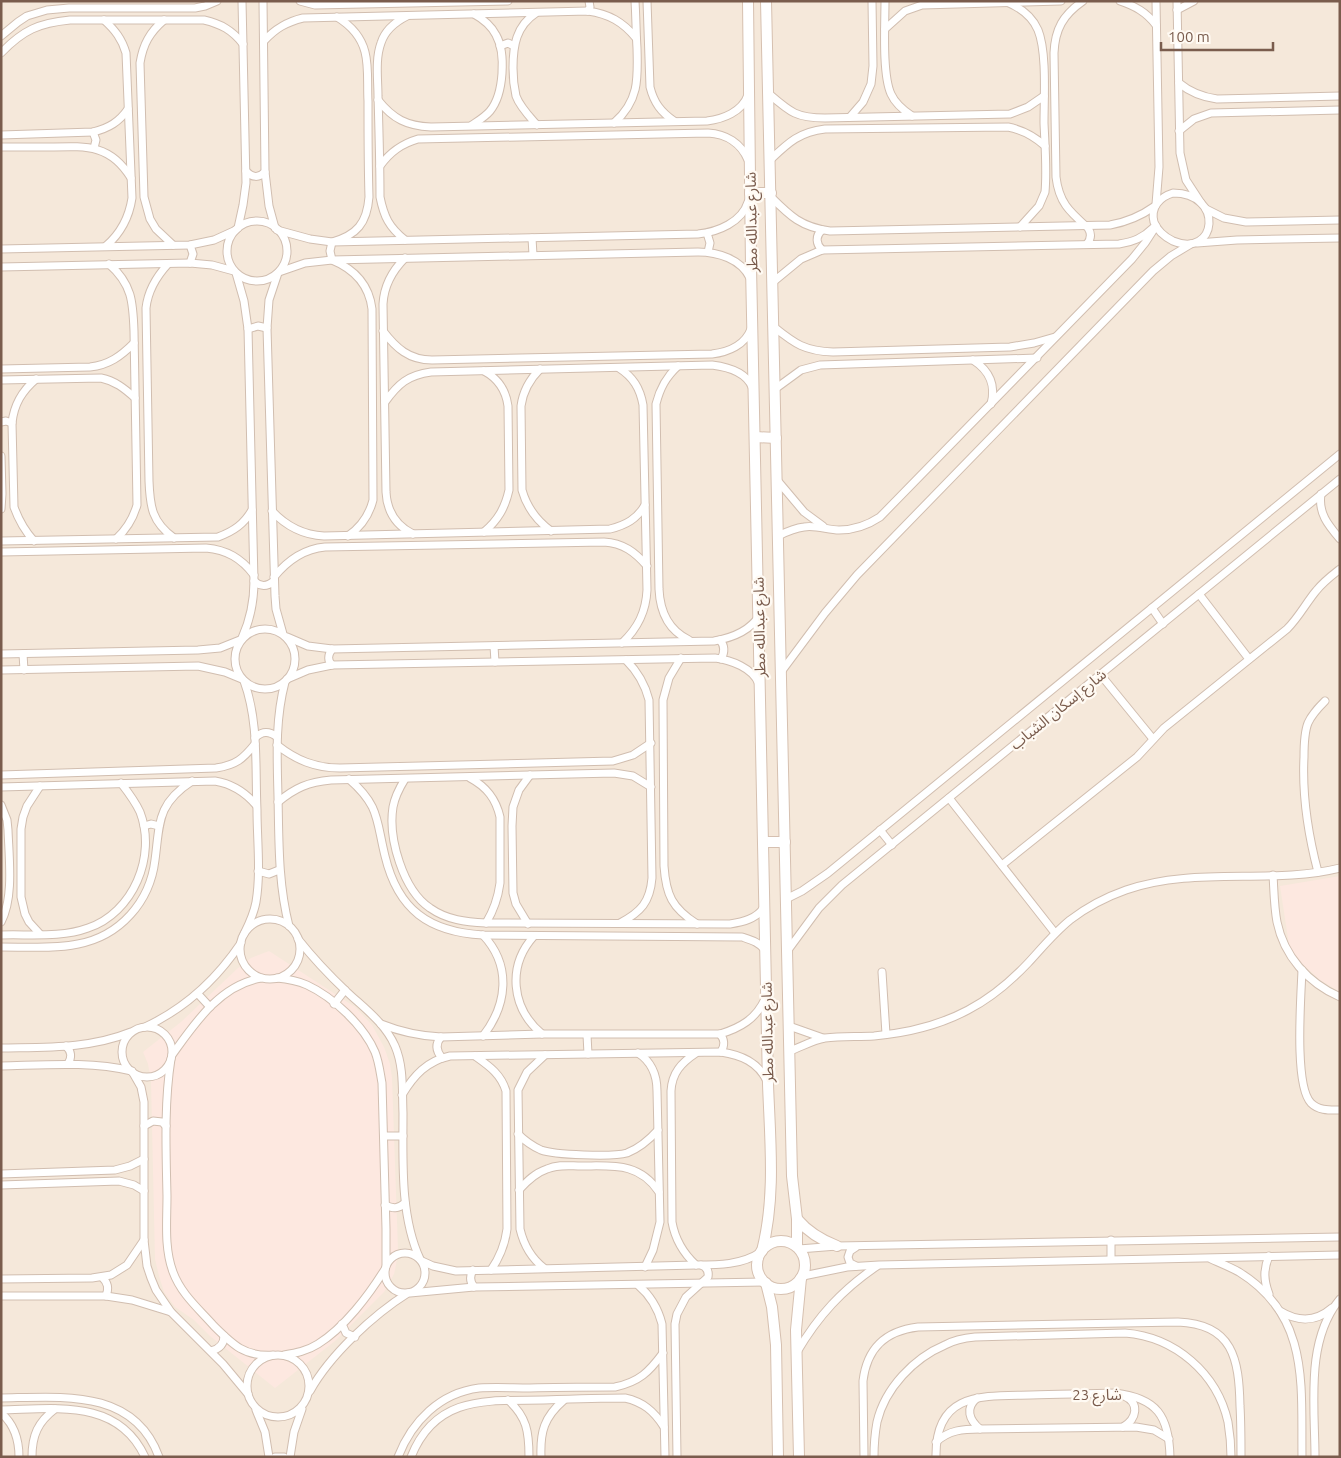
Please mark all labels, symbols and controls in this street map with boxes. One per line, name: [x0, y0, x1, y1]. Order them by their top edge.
scale bar: [1161, 20, 1274, 52]
text: 100 m: [1168, 28, 1210, 45]
street label: شارع عبدالله مطر: [742, 171, 764, 273]
street label: شارع عبدالله مطر: [750, 576, 772, 678]
street label: شارع إسكان الشباب: [1007, 665, 1112, 756]
street label: شارع عبدالله مطر: [758, 981, 780, 1083]
street label: شارع 23: [1072, 1386, 1122, 1407]

